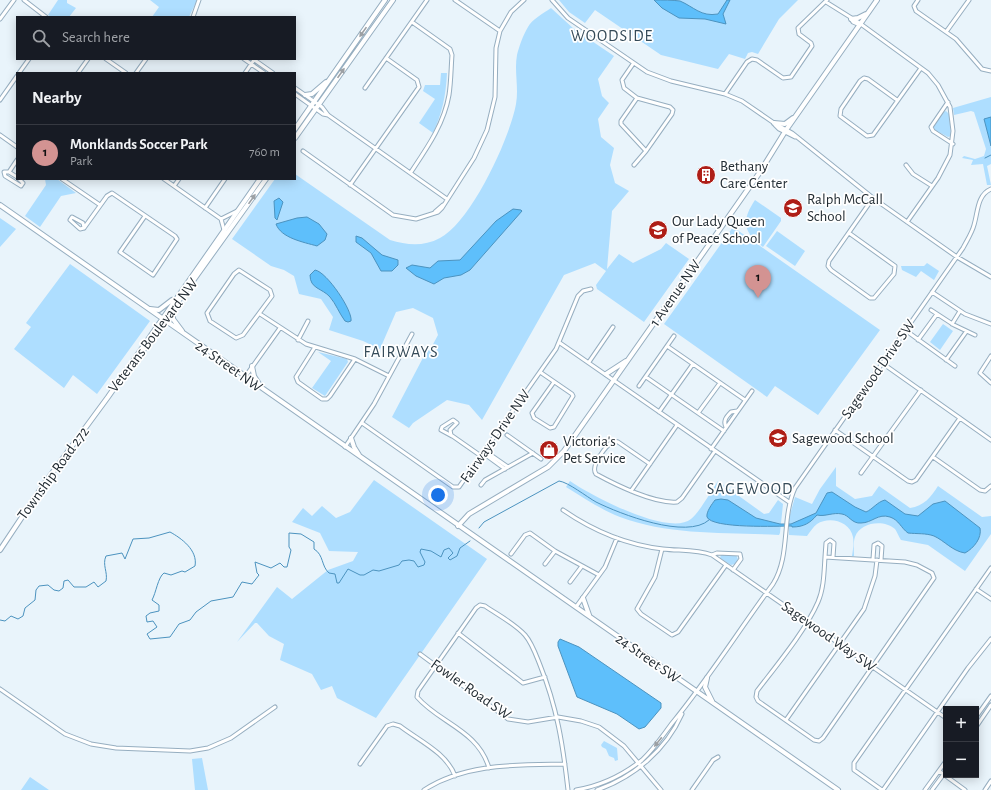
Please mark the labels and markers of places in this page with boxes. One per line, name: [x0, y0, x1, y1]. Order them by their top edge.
place label: Bethany Care Center: [720, 159, 787, 191]
building icon: Bethany Care Center: [695, 164, 717, 186]
place label: Ralph McCall School: [807, 192, 883, 224]
school or university icon: Ralph McCall School: [782, 197, 804, 219]
place label: Our Lady Queen of Peace School: [672, 214, 765, 246]
school or university icon: Our Lady Queen of Peace School: [647, 219, 669, 241]
pin: 1: [745, 265, 771, 298]
school or university icon: Sagewood School: [767, 427, 789, 449]
place label: Sagewood School: [792, 431, 894, 446]
place label: Victoria's Pet Service: [563, 434, 626, 466]
shop icon: Victoria's Pet Service: [538, 439, 560, 461]

